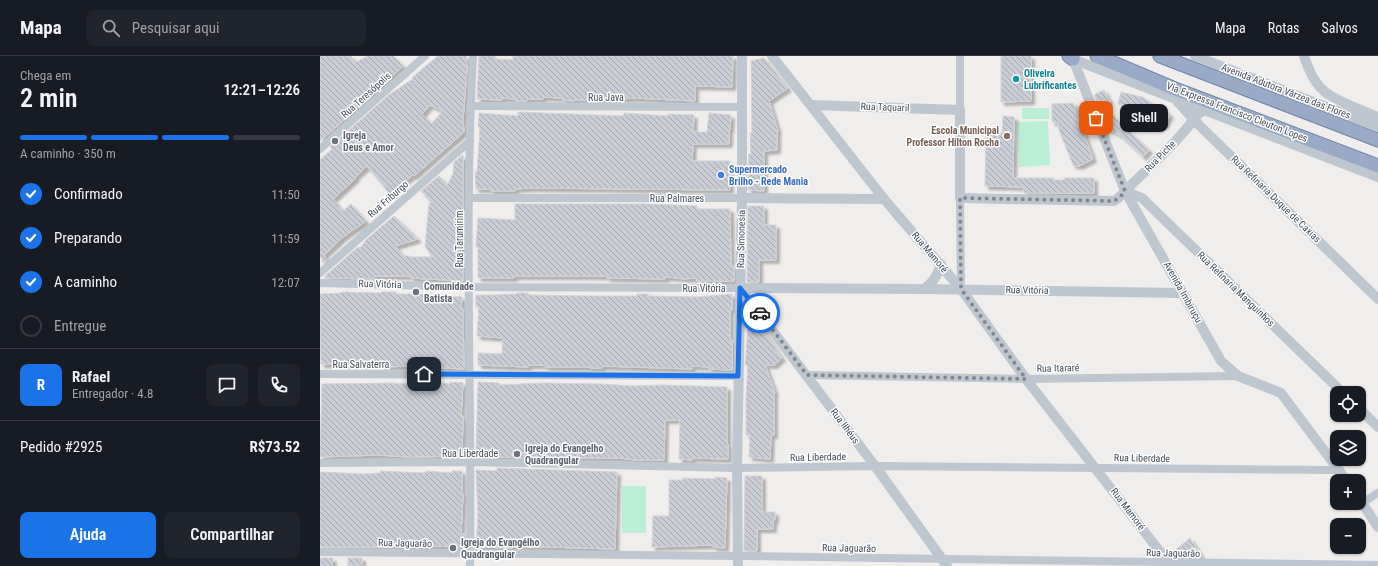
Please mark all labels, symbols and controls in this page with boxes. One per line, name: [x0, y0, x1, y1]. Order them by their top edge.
search box: [86, 10, 366, 46]
text: Mapa: [20, 16, 62, 39]
icon: search: [100, 17, 122, 39]
text: Pesquisar aqui: [132, 19, 219, 37]
text: Mapa: [1215, 20, 1246, 36]
text: Rotas: [1268, 20, 1300, 36]
text: Salvos: [1322, 20, 1358, 36]
street label: Avenida Adutora Várzea das Flores: [1220, 61, 1352, 121]
text: Chega em: [20, 68, 71, 83]
place label: Oliveira Lubrificantes: [1024, 68, 1077, 91]
street label: Rua Teresópolis: [339, 70, 393, 120]
marker: Oliveira Lubrificantes: [1011, 74, 1021, 84]
street label: Via Expressa Francisco Cleuton Lopes: [1165, 80, 1309, 144]
text: 12:21–12:26: [223, 81, 300, 99]
text: 2 min: [20, 83, 78, 113]
street label: Rua Java: [588, 92, 624, 103]
street label: Rua Taquaril: [860, 101, 910, 113]
pin: [1079, 101, 1113, 135]
callout: Shell: [1120, 104, 1168, 132]
icon: bag: [1085, 107, 1107, 129]
text: Shell: [1131, 110, 1157, 125]
place label: Escola Municipal Professor Hilton Rocha: [907, 125, 999, 148]
place label: Igreja Deus e Amor: [343, 130, 394, 153]
marker: Escola Municipal Professor Hilton Rocha: [1002, 131, 1012, 141]
marker: Igreja Deus e Amor: [330, 136, 340, 146]
street label: Rua Piche: [1142, 138, 1178, 174]
text: A caminho · 350 m: [20, 146, 116, 161]
street label: Rua Refinaria Duque de Caxias: [1229, 153, 1323, 245]
place label: Supermercado Brilho - Rede Mania: [729, 164, 808, 187]
marker: Supermercado Brilho - Rede Mania: [716, 170, 726, 180]
street label: Rua Friburgo: [366, 178, 410, 220]
icon: check: [20, 183, 42, 205]
text: Confirmado: [54, 185, 123, 203]
text: 11:50: [271, 187, 300, 202]
street label: Rua Palmares: [650, 193, 705, 204]
street label: Rua Simonesia: [735, 209, 747, 268]
street label: Rua Tarumirim: [454, 210, 465, 268]
icon: check: [20, 227, 42, 249]
text: Preparando: [54, 229, 122, 247]
street label: Rua Mamoré: [910, 229, 950, 275]
text: 11:59: [271, 231, 300, 246]
street label: Rua Refinaria Manguinhos: [1195, 249, 1277, 329]
street label: Avenida Imbiruçu: [1162, 260, 1204, 325]
icon: check: [20, 271, 42, 293]
text: A caminho: [54, 273, 117, 291]
text: 12:07: [271, 275, 300, 290]
street label: Rua Vitória: [358, 278, 402, 290]
place label: Comunidade Batista: [424, 281, 474, 304]
street label: Rua Vitória: [682, 283, 726, 294]
street label: Rua Vitória: [1005, 284, 1049, 296]
marker: Comunidade Batista: [411, 287, 421, 297]
courier: [740, 293, 780, 333]
icon: car: [749, 302, 771, 324]
text: Entregue: [54, 317, 106, 335]
pin: [407, 357, 441, 391]
street label: Rua Salvaterra: [333, 359, 390, 370]
street label: Rua Itararé: [1037, 362, 1080, 374]
icon: home: [413, 363, 435, 385]
button: chat: [206, 364, 248, 406]
button: phone: [258, 364, 300, 406]
text: Rafael: [72, 368, 110, 386]
text: R: [37, 376, 45, 394]
text: Entregador · 4.8: [72, 386, 154, 401]
map controls: [1330, 386, 1366, 554]
button: locate: [1330, 386, 1366, 422]
street label: Rua Ilhéus: [828, 406, 862, 446]
button: layers: [1330, 430, 1366, 466]
text: Pedido #2925: [20, 438, 102, 456]
text: R$73.52: [249, 438, 300, 456]
place label: Igreja do Evangelho Quadrangular: [525, 443, 604, 466]
street label: Rua Liberdade: [442, 448, 498, 459]
marker: Igreja do Evangelho Quadrangular: [512, 449, 522, 459]
street label: Rua Liberdade: [790, 451, 847, 463]
street label: Rua Liberdade: [1114, 452, 1171, 464]
button: +: [1330, 474, 1366, 510]
street label: Rua Mamoré: [1109, 486, 1148, 532]
button: Ajuda: [20, 512, 156, 558]
button: Compartilhar: [164, 512, 300, 558]
button: −: [1330, 518, 1366, 554]
street label: Rua Jaguarão: [378, 537, 432, 549]
place label: Igreja do Evangélho Quadrangular: [461, 537, 540, 560]
street label: Rua Jaguarão: [822, 542, 876, 554]
marker: Igreja do Evangélho Quadrangular: [448, 543, 458, 553]
street label: Rua Jaguarão: [1146, 547, 1200, 559]

